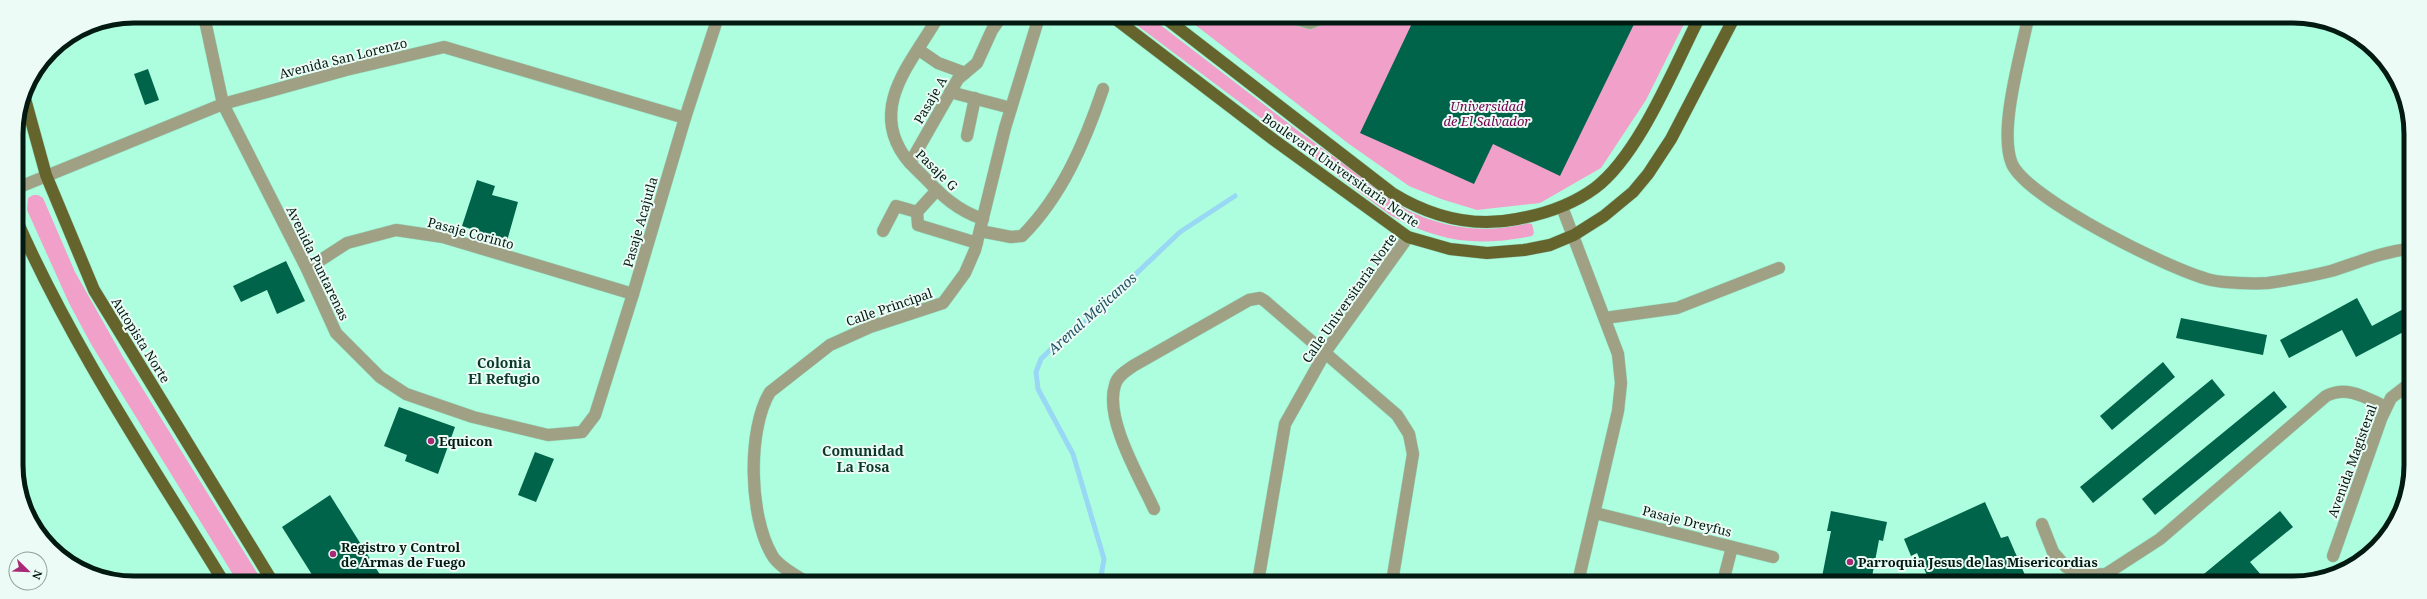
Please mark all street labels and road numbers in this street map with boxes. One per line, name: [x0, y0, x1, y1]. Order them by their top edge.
street label: Avenida San Lorenzo: [277, 33, 409, 83]
street label: Pasaje A: [909, 72, 951, 127]
street label: Boulevard Universitaria Norte: [1259, 109, 1423, 231]
street label: Pasaje G: [912, 146, 962, 195]
street label: Pasaje Acajutla: [618, 175, 662, 269]
street label: Avenida Puntarenas: [282, 203, 354, 323]
street label: Pasaje Corinto: [426, 213, 516, 253]
street label: Calle Universitaria Norte: [1297, 230, 1401, 366]
street label: Calle Principal: [843, 284, 935, 330]
street label: Autopista Norte: [108, 294, 175, 386]
street label: Avenida Magisteral: [2323, 402, 2381, 520]
street label: Pasaje Dreyfus: [1640, 501, 1734, 541]

